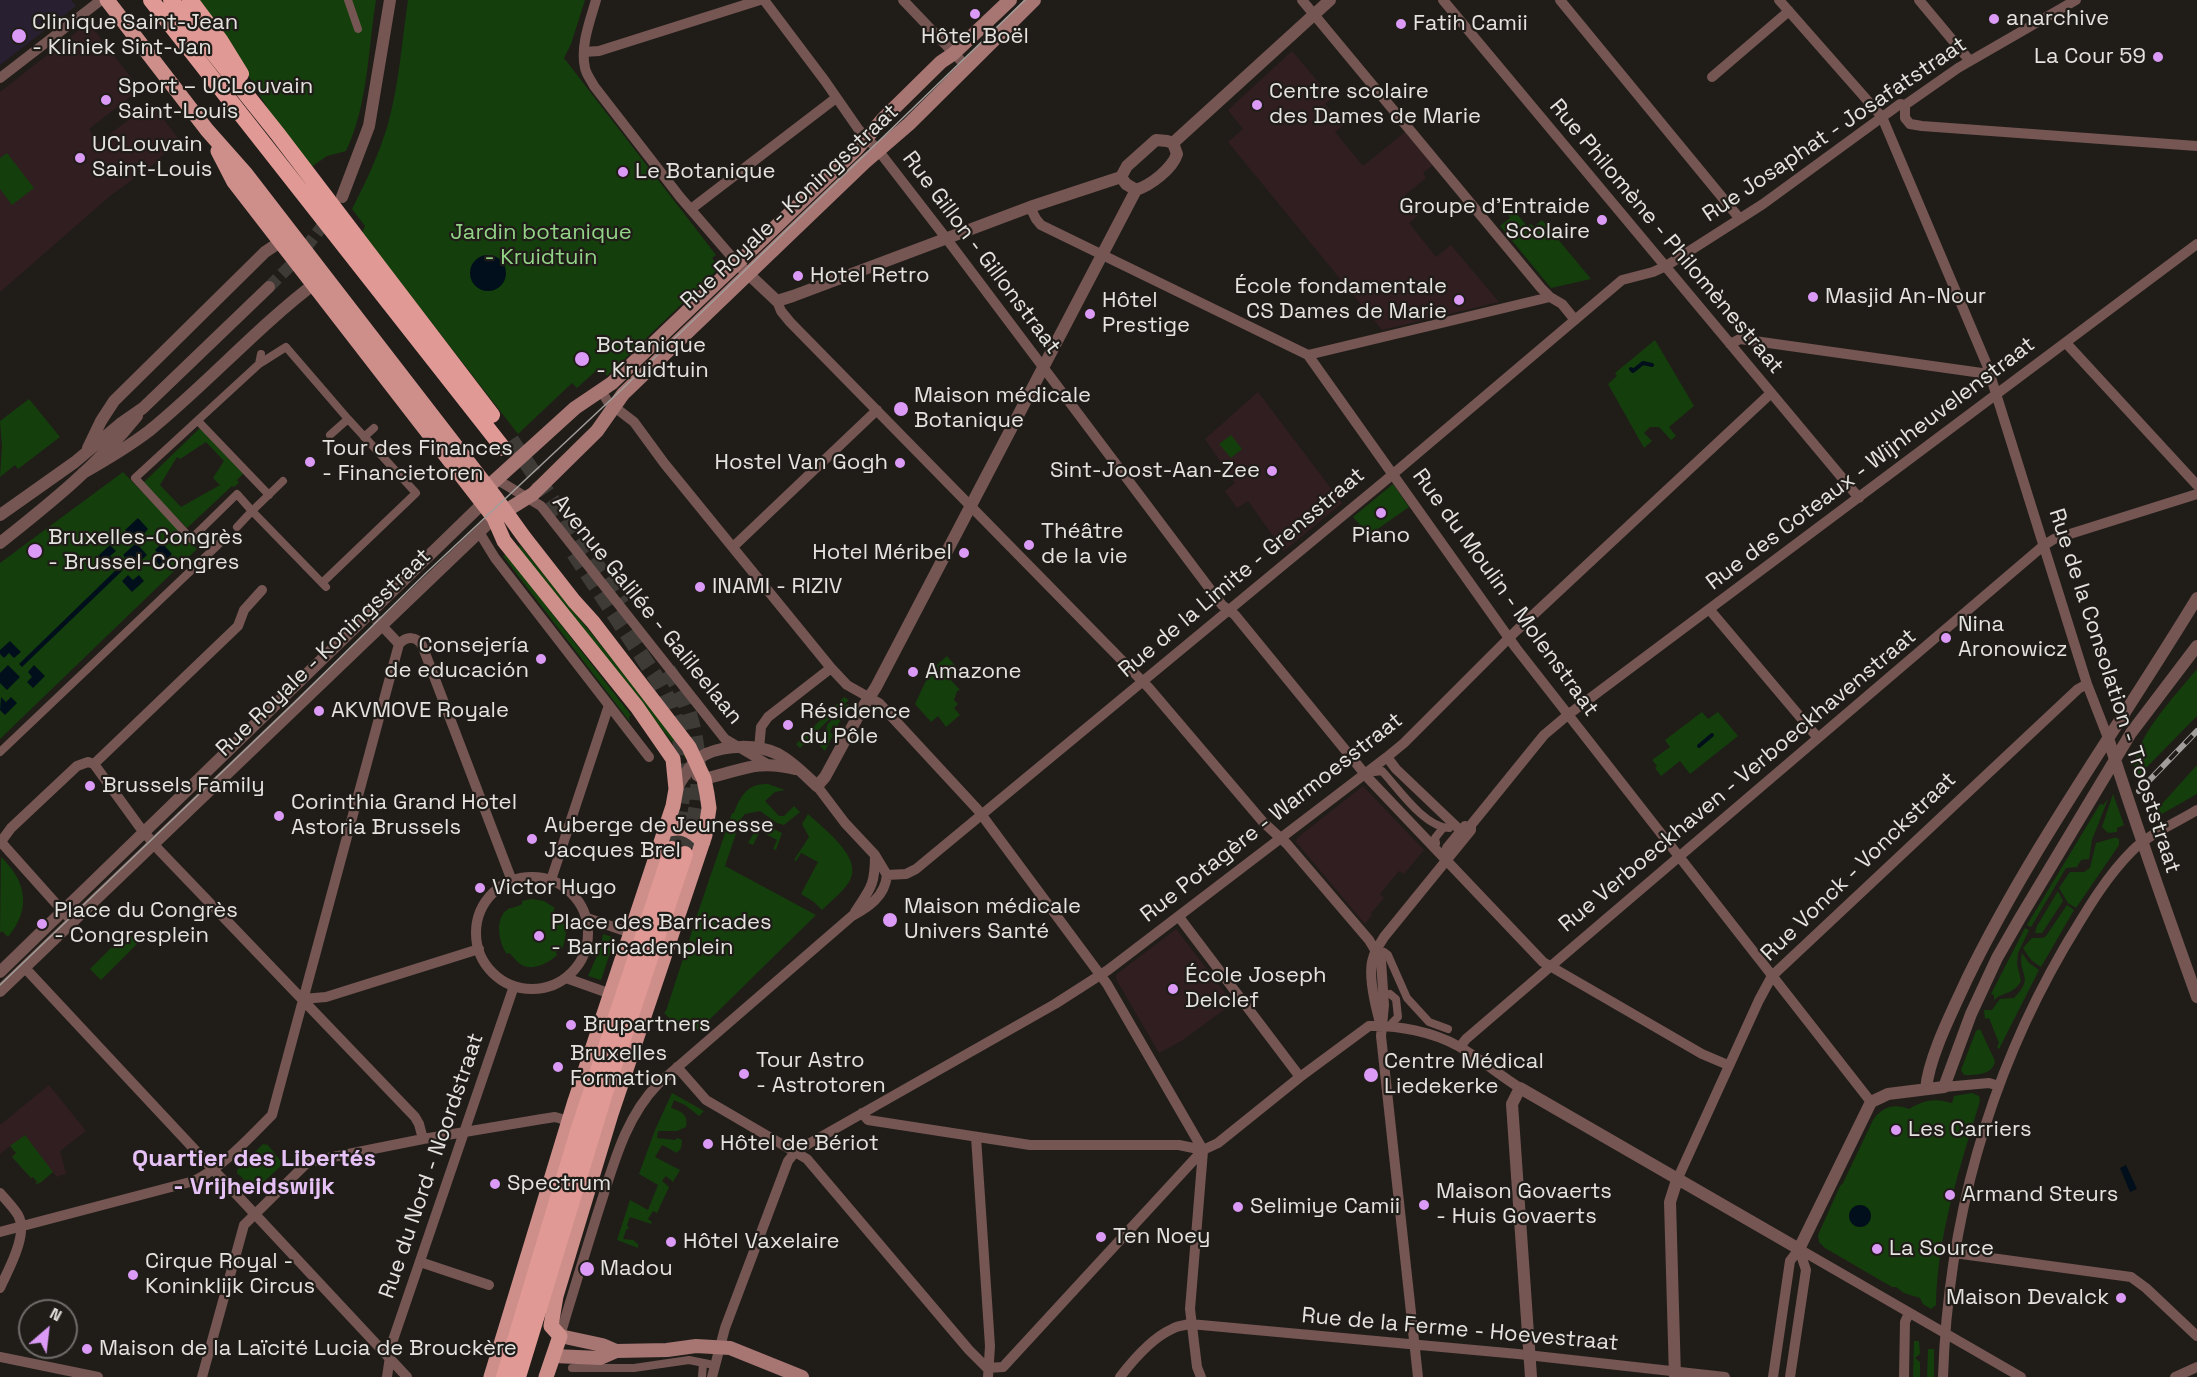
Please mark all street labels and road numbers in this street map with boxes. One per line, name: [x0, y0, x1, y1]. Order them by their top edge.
street label: Rue Josaphat - Josafatstraat: [1698, 32, 1972, 228]
street label: Rue Philomène - Philomènestraat: [1543, 94, 1789, 380]
street label: Rue Royale - Koningsstraat: [676, 99, 904, 315]
street label: Rue Gillon - Gillonstraat: [896, 146, 1066, 360]
street label: Rue des Coteaux - Wijnheuvelenstraat: [1701, 332, 2041, 596]
street label: Rue de la Limite - Grensstraat: [1114, 462, 1370, 684]
street label: Rue du Moulin - Molenstraat: [1406, 464, 1604, 722]
street label: Avenue Galilée - Galileelaan: [546, 490, 748, 730]
street label: Rue de la Consolation - Trooststraat: [2042, 505, 2186, 877]
street label: Rue Royale - Koningsstraat: [211, 543, 437, 763]
street label: Rue Verboeckhaven - Verboeckhavenstraat: [1554, 624, 1922, 938]
street label: Rue Potagère - Warmoesstraat: [1136, 708, 1408, 928]
street label: Rue Vonck - Vonckstraat: [1756, 767, 1962, 967]
street label: Rue du Nord - Noordstraat: [374, 1030, 490, 1302]
street label: Rue de la Ferme - Hoevestraat: [1300, 1303, 1620, 1357]

